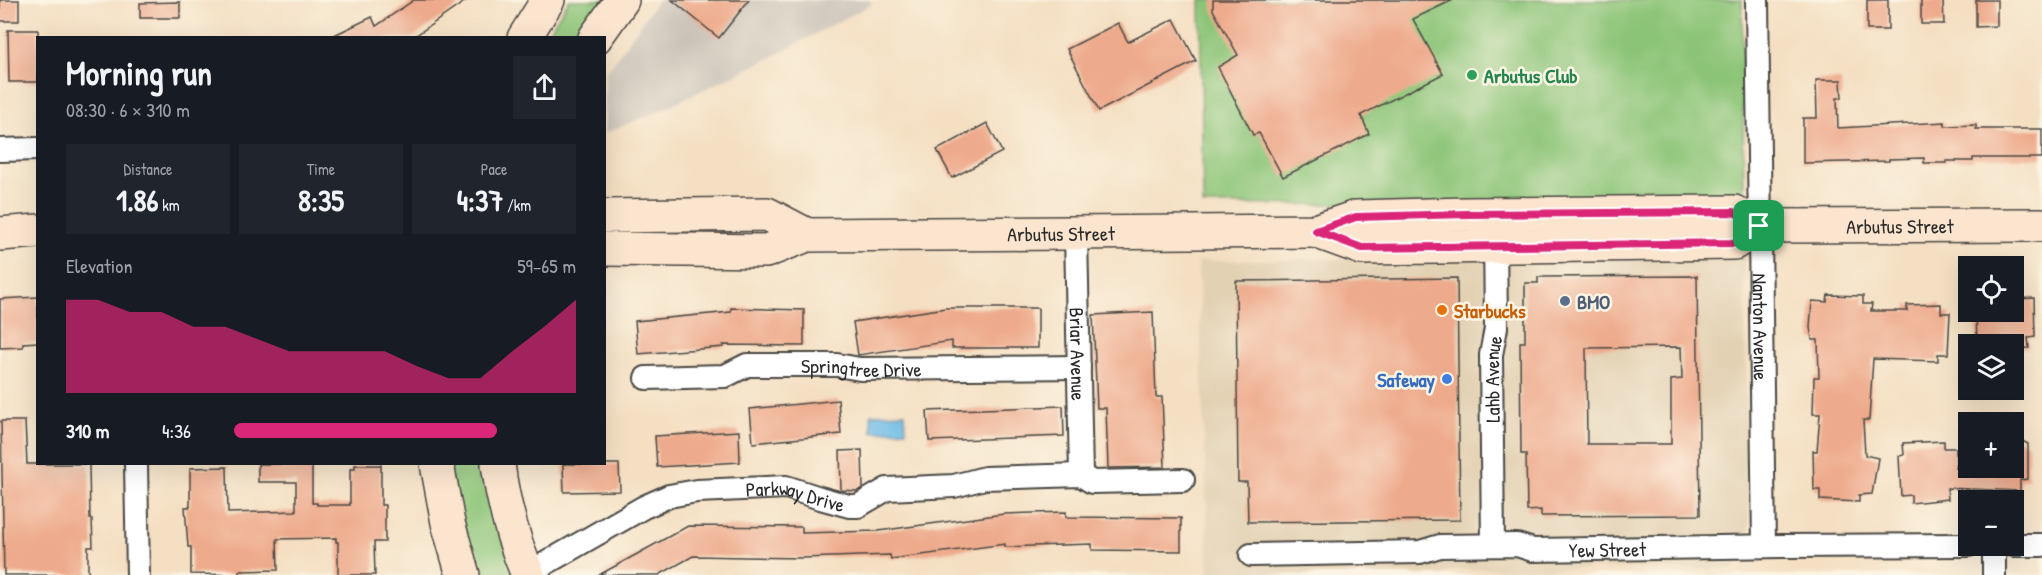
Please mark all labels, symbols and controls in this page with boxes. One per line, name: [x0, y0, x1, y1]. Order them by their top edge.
text: Morning run: [66, 51, 212, 95]
button: share: [513, 56, 576, 119]
place label: Arbutus Club: [1484, 62, 1577, 89]
marker: Arbutus Club: [1465, 68, 1479, 82]
text: 08:30 · 6 × 310 m: [66, 96, 190, 123]
text: Distance: [124, 158, 172, 180]
text: Time: [307, 158, 335, 180]
text: Pace: [481, 158, 507, 180]
text: 1.86: [116, 180, 159, 220]
text: 8:35: [298, 180, 344, 220]
text: 4:37: [457, 180, 503, 220]
text: km: [159, 194, 180, 216]
text: /km: [503, 194, 531, 216]
pin: [1733, 200, 1784, 251]
icon: arrive: [1742, 209, 1775, 242]
street label: Arbutus Street: [1846, 212, 1955, 239]
street label: Arbutus Street: [1007, 219, 1116, 247]
text: Elevation: [66, 252, 132, 279]
text: 59–65 m: [517, 252, 576, 279]
map controls: [1958, 256, 2024, 556]
button: locate: [1958, 256, 2024, 322]
street label: Nanton Avenue: [1747, 273, 1775, 381]
place label: BMO: [1577, 288, 1610, 315]
marker: BMO: [1558, 294, 1572, 308]
place label: Starbucks: [1454, 297, 1526, 324]
marker: Starbucks: [1435, 303, 1449, 317]
street label: Briar Avenue: [1064, 307, 1093, 401]
street label: Lahb Avenue: [1477, 333, 1508, 423]
button: layers: [1958, 334, 2024, 400]
street label: Springtree Drive: [801, 352, 922, 383]
place label: Safeway: [1377, 366, 1436, 394]
marker: Safeway: [1440, 372, 1454, 386]
button: +: [1958, 412, 2024, 478]
text: 310 m: [66, 417, 109, 444]
text: 4:36: [162, 417, 191, 444]
street label: Parkway Drive: [745, 473, 848, 518]
button: −: [1958, 490, 2024, 556]
street label: Yew Street: [1568, 535, 1647, 563]

